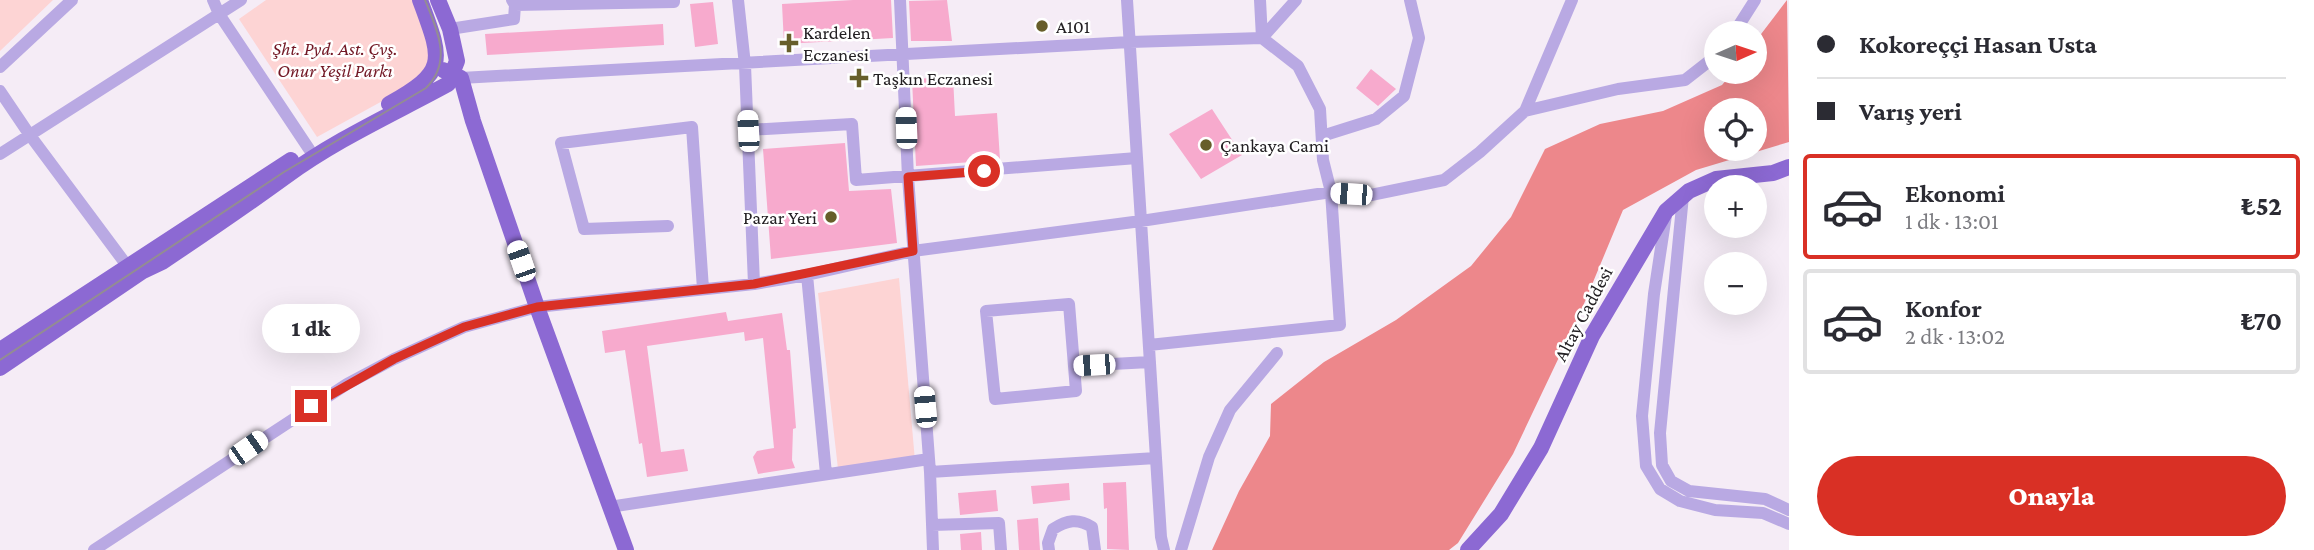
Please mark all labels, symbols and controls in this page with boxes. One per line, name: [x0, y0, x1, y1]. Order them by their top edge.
place label: A101: [1056, 16, 1090, 37]
marker: A101: [1034, 18, 1050, 34]
north arrow: [1704, 21, 1768, 84]
map controls: [1704, 21, 1767, 315]
place label: Kardelen Eczanesi: [803, 22, 871, 65]
text: Kokoreççi Hasan Usta: [1859, 30, 2097, 59]
marker: Kardelen Eczanesi: [781, 35, 797, 51]
park label: Şht. Pyd. Ast. Çvş. Onur Yeşil Parkı: [272, 38, 398, 81]
place label: Taşkın Eczanesi: [873, 68, 993, 89]
marker: Taşkın Eczanesi: [851, 70, 867, 86]
text: Varış yeri: [1859, 97, 1962, 126]
button: locate: [1704, 98, 1767, 161]
car: [895, 107, 918, 149]
car: [737, 109, 760, 153]
place label: Çankaya Cami: [1220, 135, 1329, 156]
marker: Çankaya Cami: [1198, 137, 1214, 153]
route start: [968, 155, 1000, 187]
button: +: [1704, 175, 1767, 238]
icon: car: [1821, 175, 1884, 238]
text: Ekonomi: [1905, 179, 2005, 208]
car: [1330, 182, 1373, 206]
text: ₺52: [2241, 192, 2282, 221]
place label: Pazar Yeri: [743, 207, 817, 228]
text: 1 dk · 13:01: [1905, 208, 1999, 234]
marker: Pazar Yeri: [823, 209, 839, 225]
car: [505, 238, 538, 284]
button: −: [1704, 252, 1767, 315]
street label: Altay Caddesi: [1549, 263, 1617, 365]
icon: car: [1821, 290, 1884, 353]
text: Konfor: [1905, 294, 1982, 323]
callout: 1 dk: [262, 304, 360, 354]
text: ₺70: [2241, 307, 2282, 336]
text: 1 dk: [291, 315, 331, 341]
text: 2 dk · 13:02: [1905, 323, 2005, 349]
car: [1073, 353, 1116, 377]
car: [913, 385, 938, 429]
route end: [295, 390, 327, 422]
car: [225, 427, 272, 469]
button: Onayla: [1817, 456, 2286, 536]

